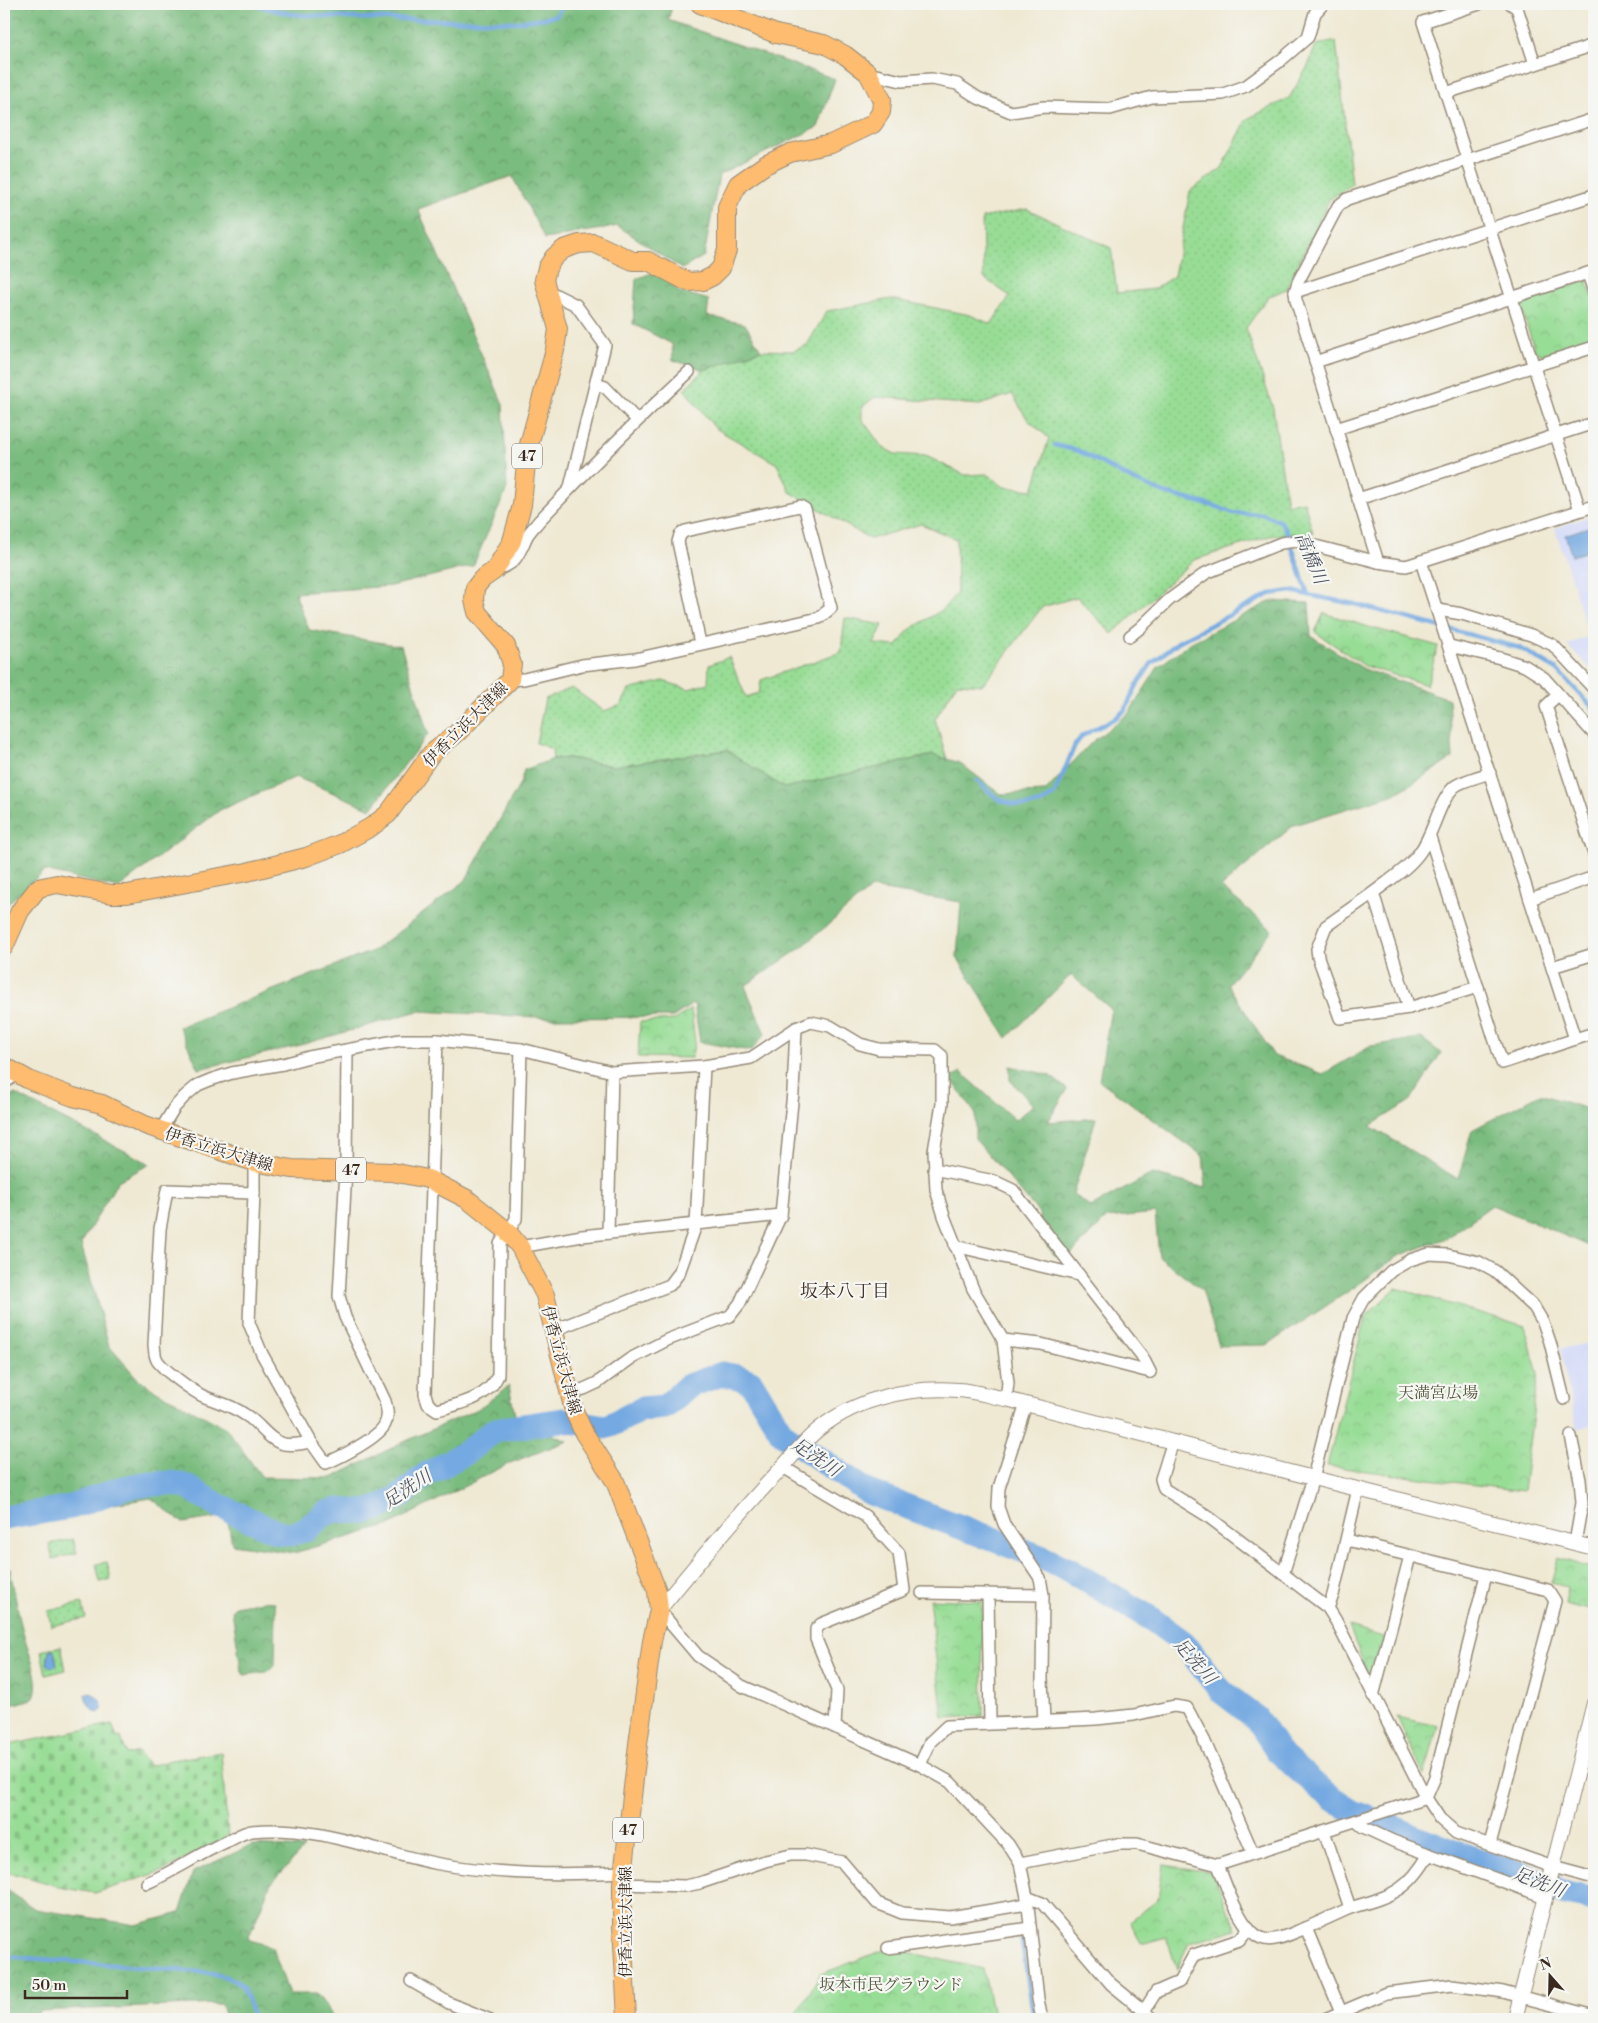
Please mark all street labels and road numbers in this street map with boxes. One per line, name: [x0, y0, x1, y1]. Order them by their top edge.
road number: 47: [512, 444, 542, 468]
street label: 伊香立浜大津線: [419, 678, 512, 771]
street label: 伊香立浜大津線: [162, 1124, 275, 1176]
road number: 47: [336, 1158, 366, 1182]
street label: 伊香立浜大津線: [537, 1304, 585, 1417]
road number: 47: [613, 1818, 643, 1842]
street label: 伊香立浜大津線: [616, 1866, 636, 1978]

